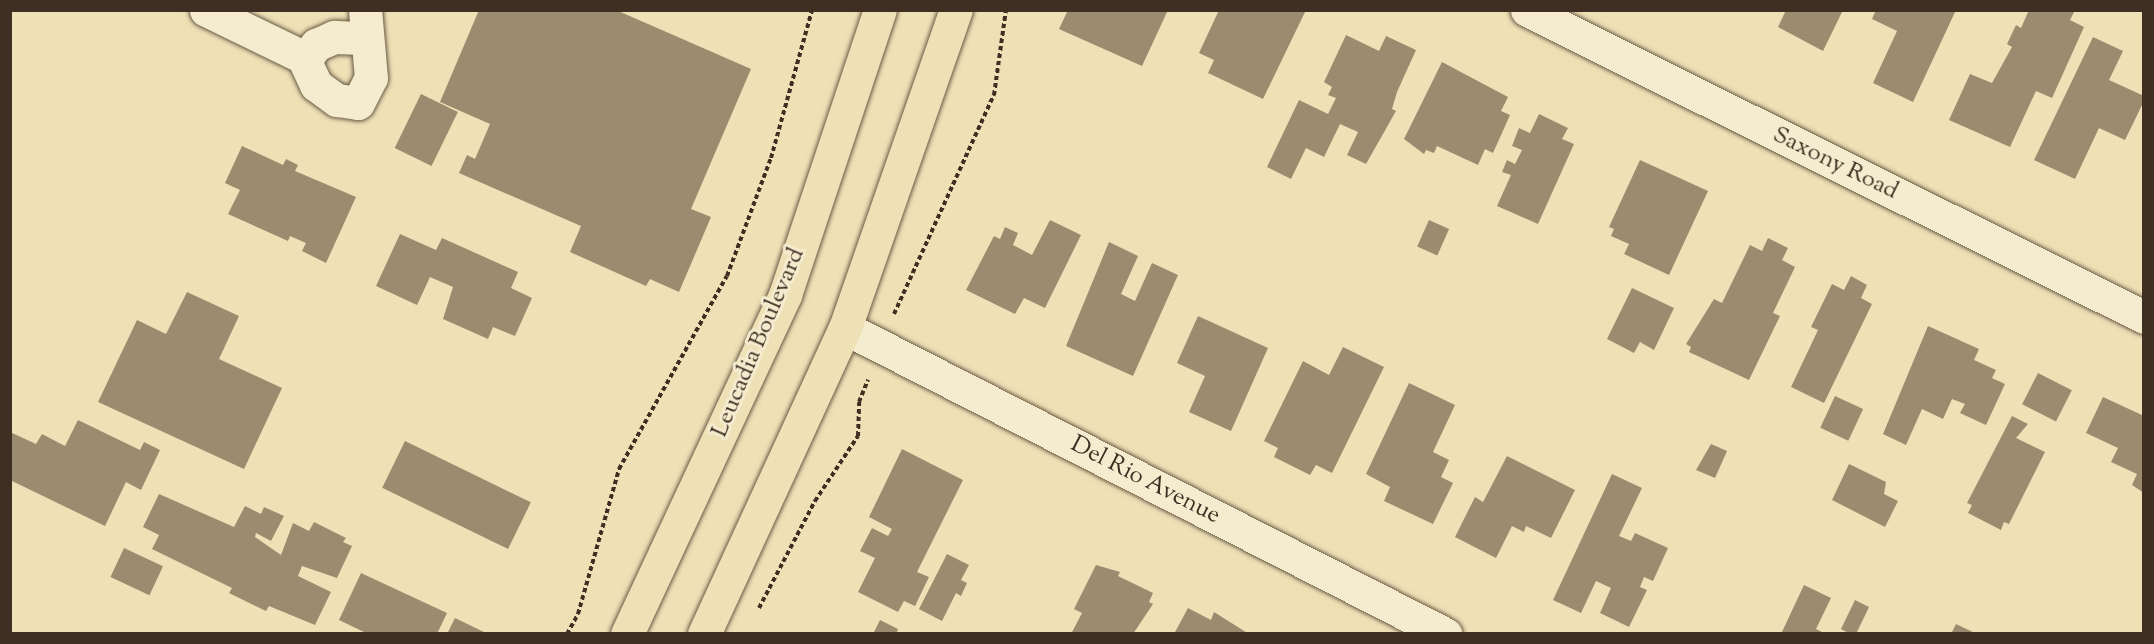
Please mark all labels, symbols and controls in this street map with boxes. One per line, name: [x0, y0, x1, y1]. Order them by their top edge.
street label: Saxony Road: [1768, 121, 1902, 207]
street label: Leucadia Boulevard: [706, 244, 812, 442]
street label: Del Rio Avenue: [1065, 431, 1225, 531]

